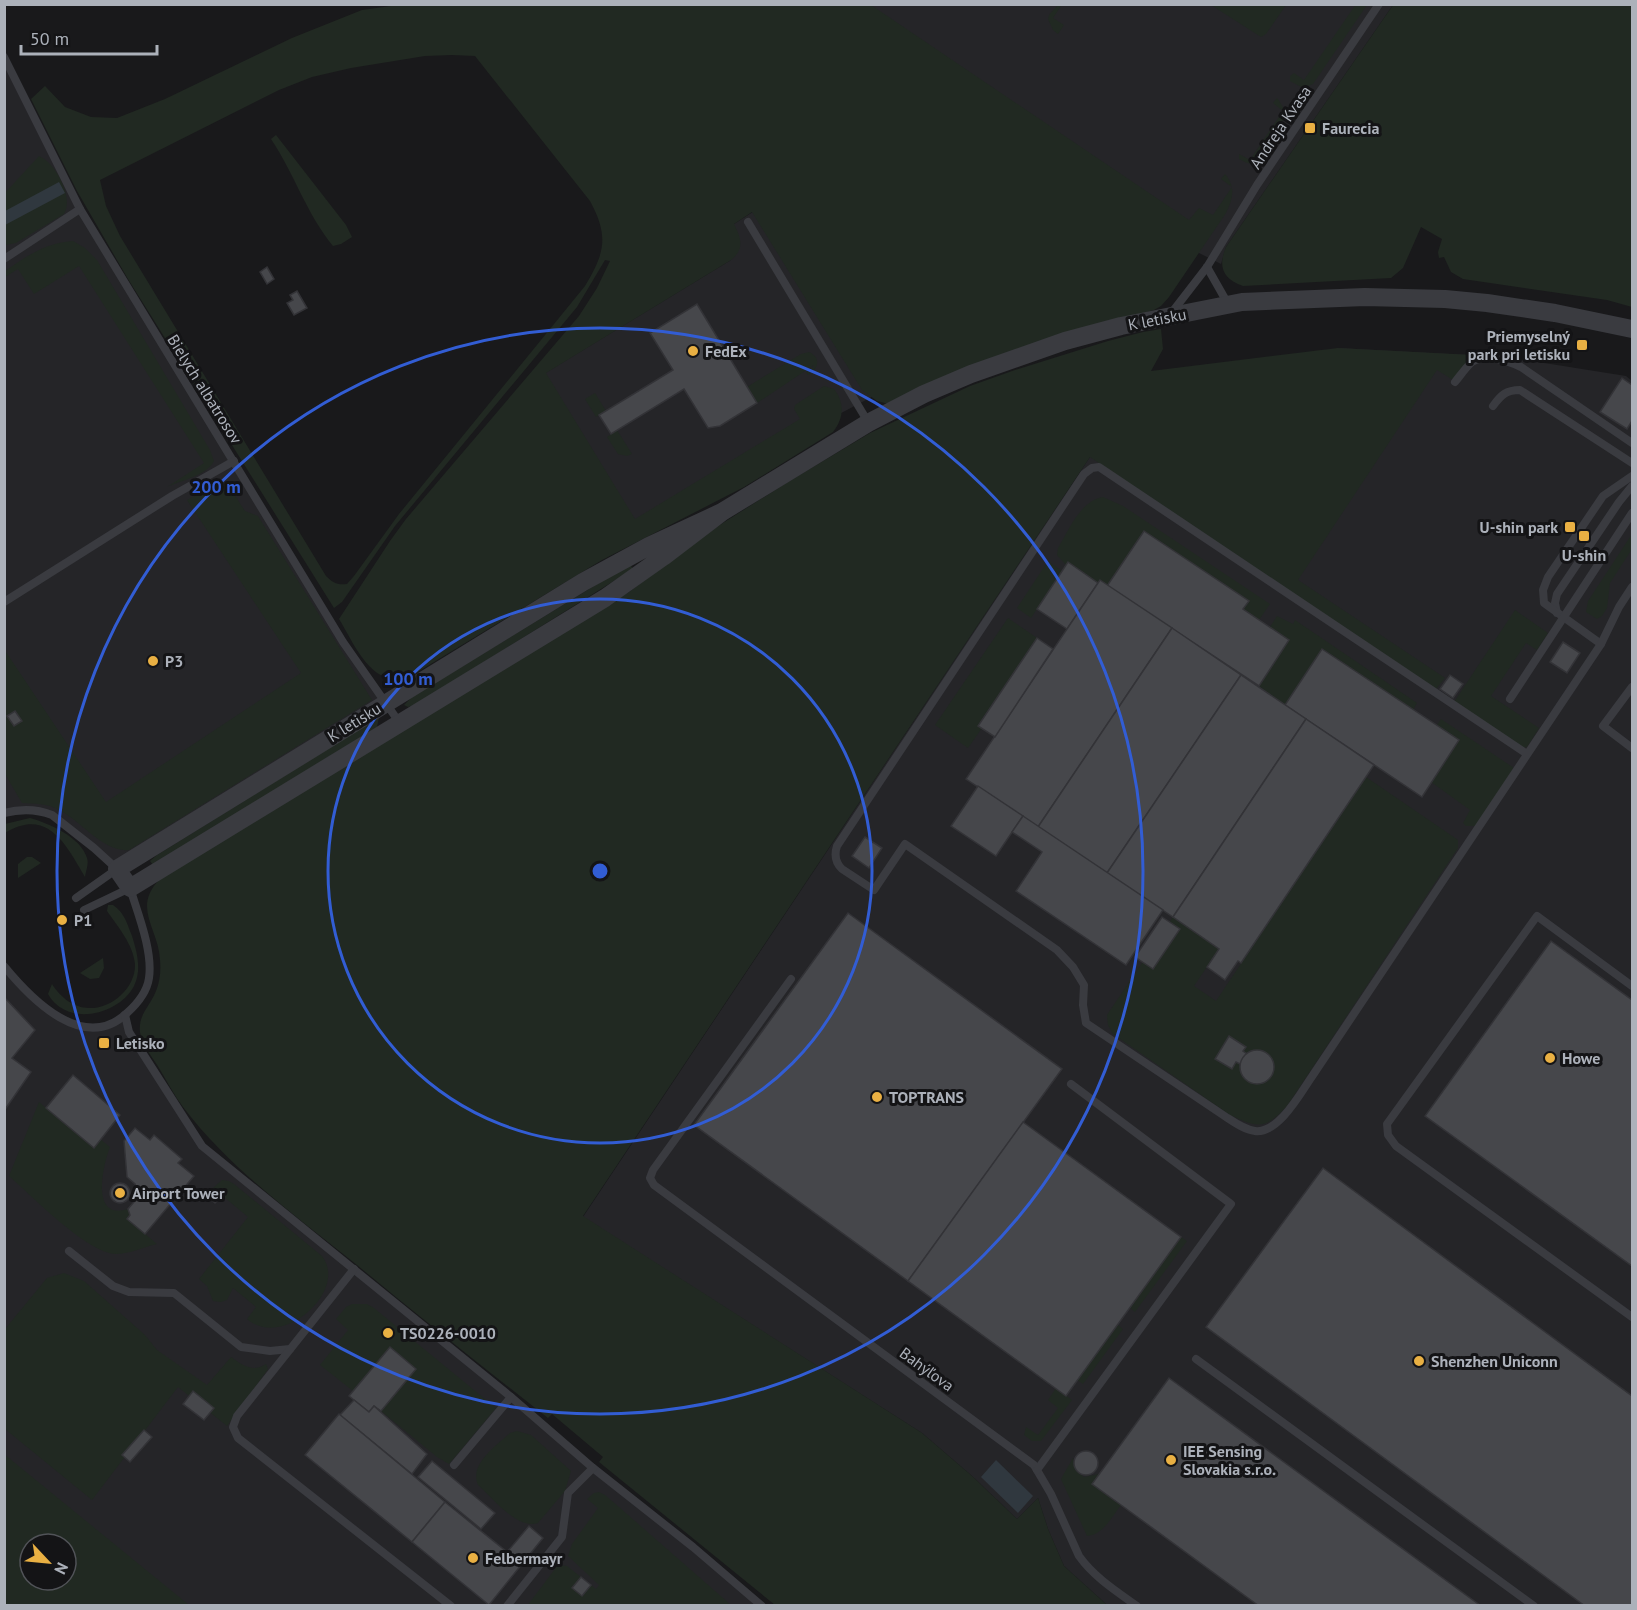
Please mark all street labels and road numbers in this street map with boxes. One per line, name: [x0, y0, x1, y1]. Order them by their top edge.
street label: Andreja Kvasa: [1245, 82, 1315, 172]
street label: K letisku: [1126, 304, 1188, 334]
street label: Bielych albatrosov: [163, 331, 247, 448]
street label: K letisku: [324, 698, 384, 746]
street label: Bahýľova: [896, 1343, 958, 1395]

